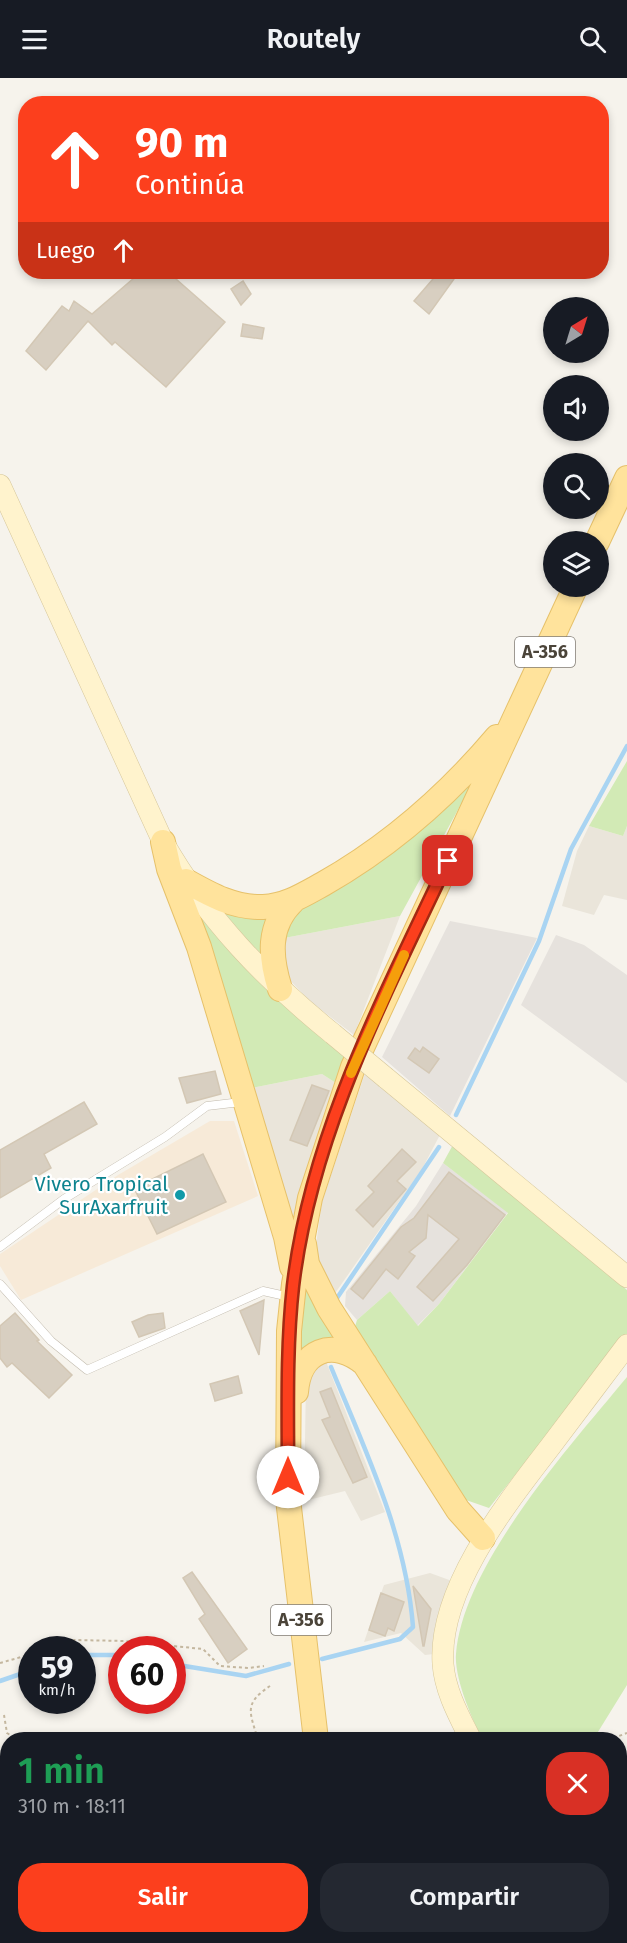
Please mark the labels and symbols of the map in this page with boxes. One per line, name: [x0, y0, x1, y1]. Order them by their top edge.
north arrow: [543, 297, 609, 363]
road number: A-356: [515, 637, 575, 667]
pin: [422, 835, 473, 886]
place label: Vivero Tropical SurAxarfruit: [35, 1172, 169, 1219]
marker: Vivero Tropical SurAxarfruit: [173, 1188, 187, 1202]
position arrow: [256, 1445, 320, 1509]
road number: A-356: [271, 1605, 331, 1635]
speed limit sign: 60: [108, 1636, 186, 1714]

